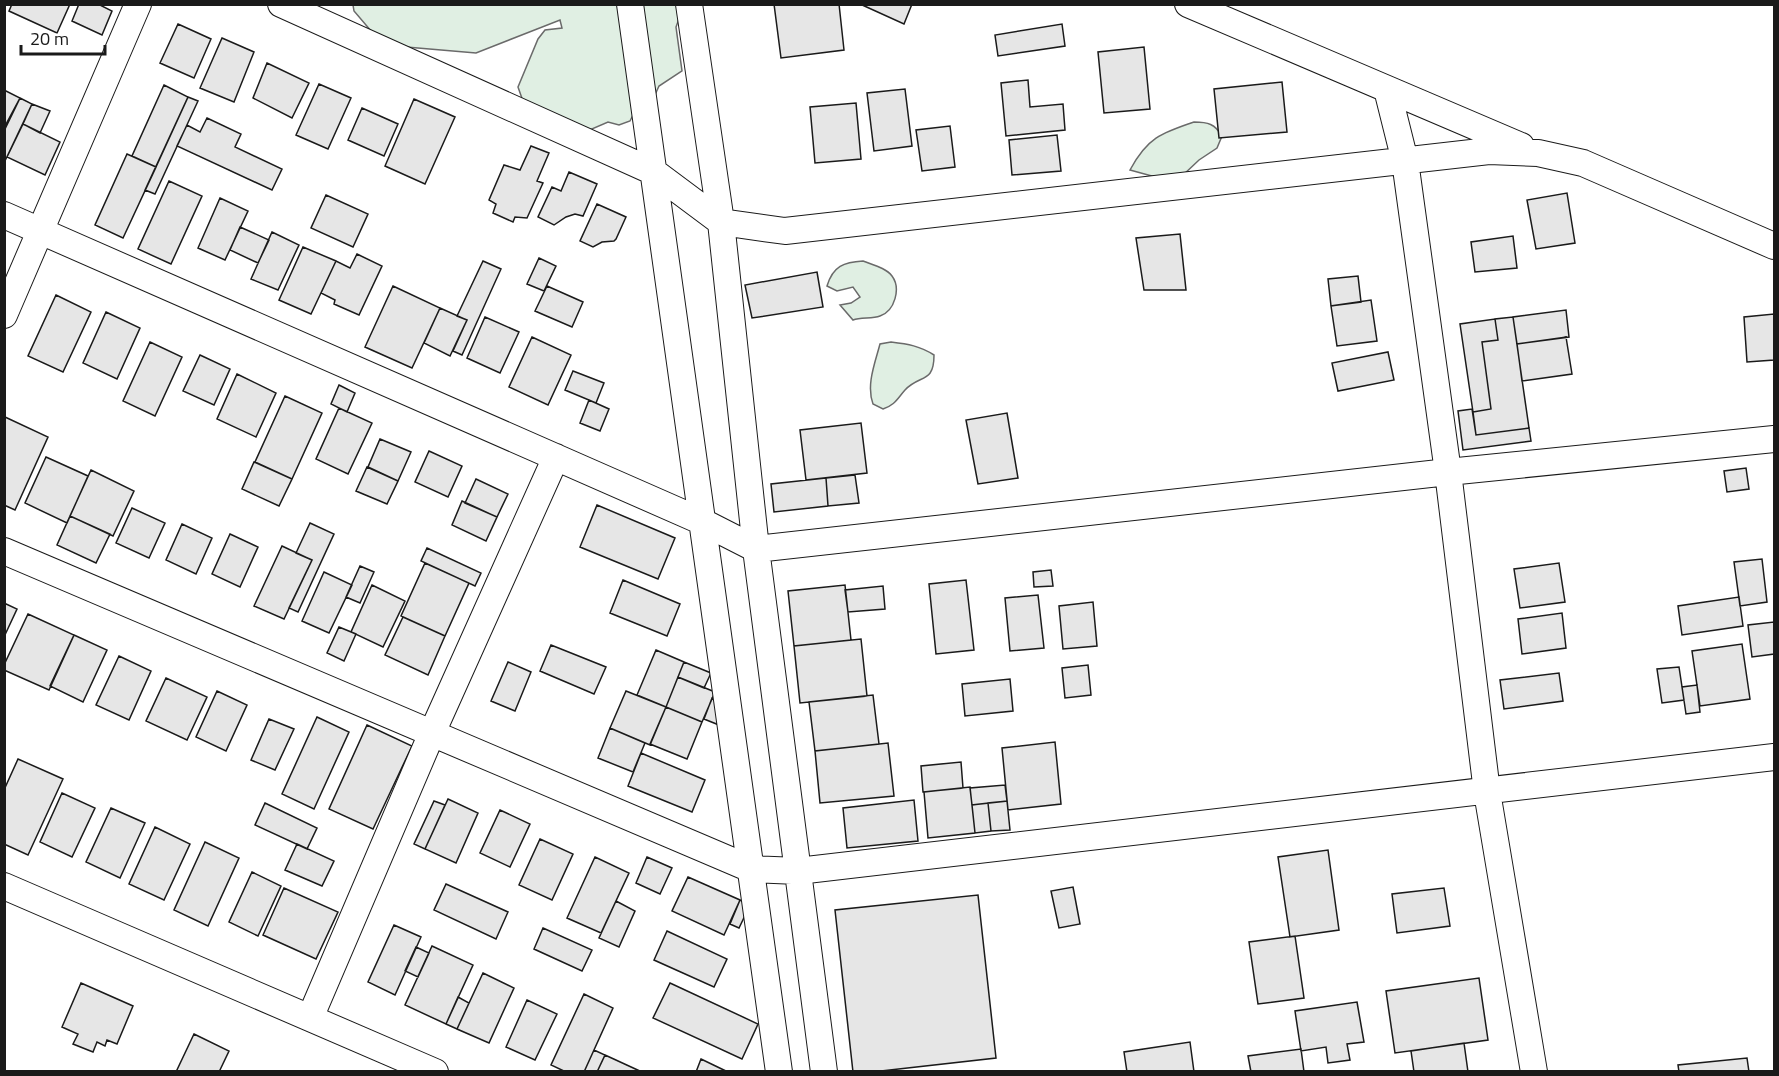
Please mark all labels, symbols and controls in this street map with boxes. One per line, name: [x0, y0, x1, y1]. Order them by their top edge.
scale bar: [21, 18, 105, 56]
text: 20 m: [30, 25, 69, 52]

